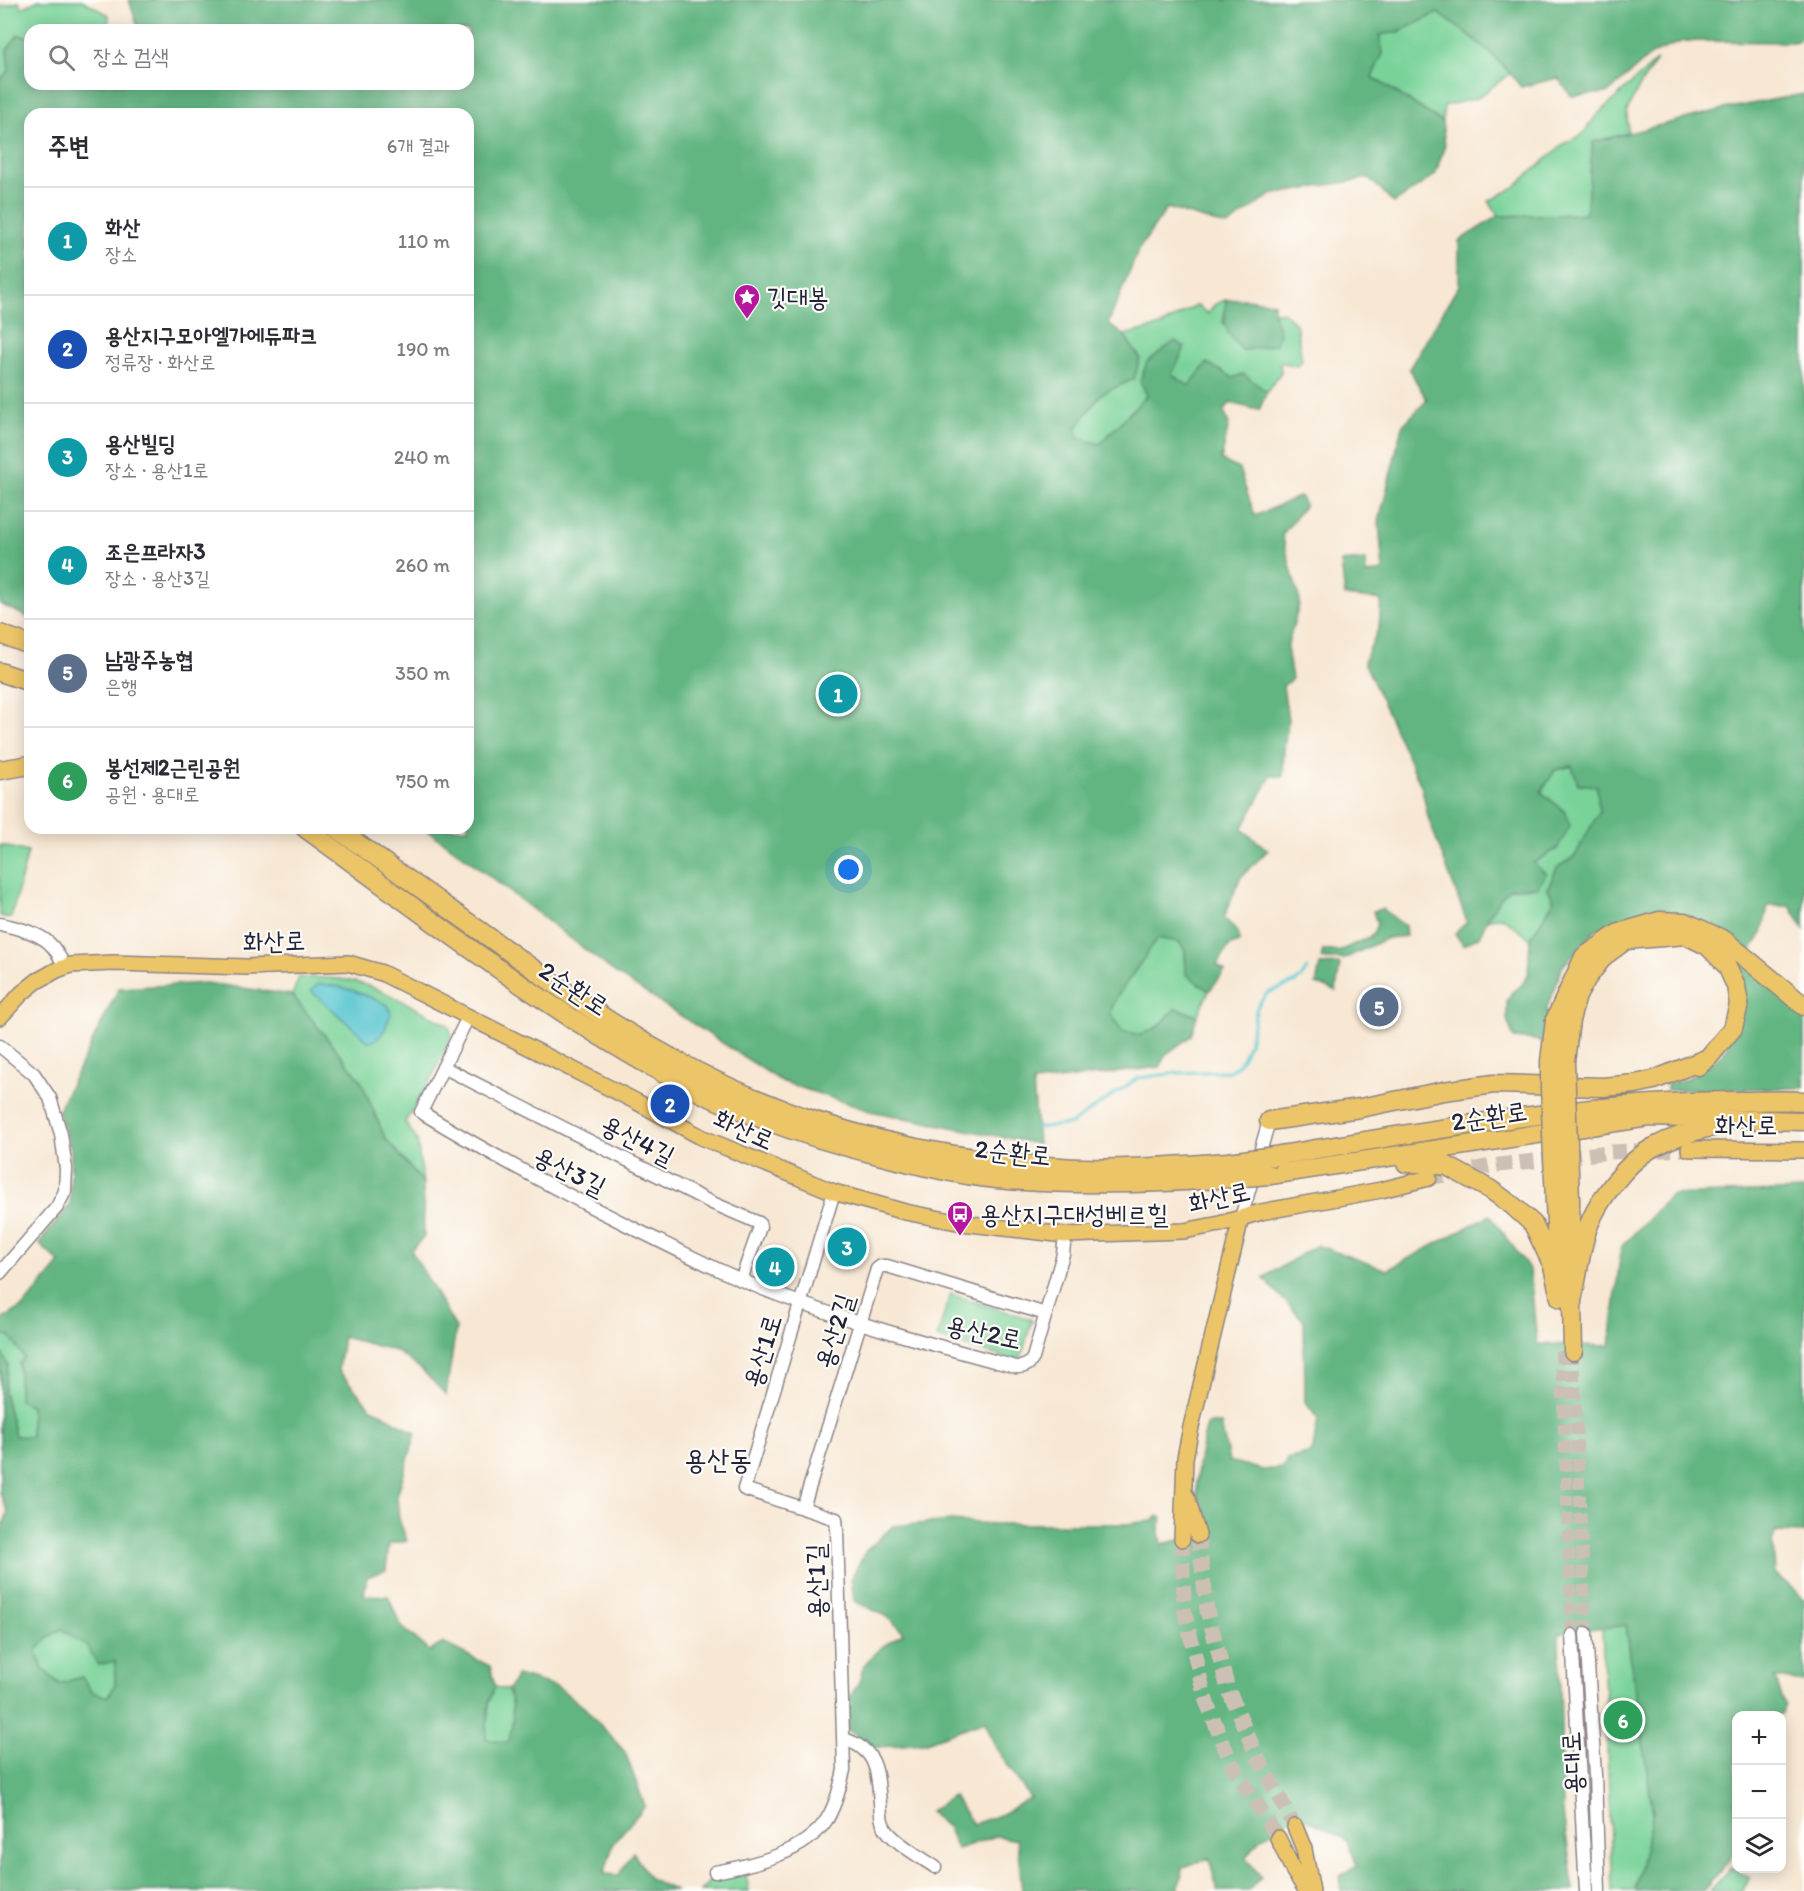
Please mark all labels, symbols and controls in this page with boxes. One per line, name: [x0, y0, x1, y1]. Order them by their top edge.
search box: [24, 24, 474, 90]
icon: search: [45, 41, 78, 74]
text: 장소 검색: [93, 43, 169, 70]
text: 주변: [48, 130, 90, 162]
text: 6개 결과: [387, 134, 450, 158]
text: 화산: [105, 214, 140, 241]
text: 1: [63, 229, 72, 253]
text: 110 m: [398, 229, 450, 253]
text: 장소: [105, 242, 137, 266]
place label: 깃대봉: [766, 281, 829, 313]
place icon: 깃대봉: [732, 282, 762, 320]
text: 용산지구모아엘가에듀파크: [105, 322, 317, 349]
text: 2: [62, 337, 73, 361]
text: 190 m: [397, 337, 450, 361]
text: 정류장 · 화산로: [105, 350, 215, 374]
text: 용산빌딩: [105, 430, 176, 457]
text: 3: [62, 445, 73, 469]
text: 240 m: [394, 445, 450, 469]
text: 장소 · 용산1로: [105, 458, 209, 482]
text: 조은프라자3: [105, 538, 206, 565]
text: 4: [61, 553, 74, 577]
text: 260 m: [395, 553, 450, 577]
text: 장소 · 용산3길: [105, 566, 210, 590]
text: 남광주농협: [105, 646, 194, 673]
text: 5: [62, 661, 73, 685]
text: 350 m: [395, 661, 450, 685]
pin: 1: [818, 672, 858, 716]
text: 은행: [105, 674, 137, 698]
text: 봉선제2근린공원: [105, 754, 241, 781]
text: 6: [62, 769, 73, 793]
text: 750 m: [396, 769, 450, 793]
text: 공원 · 용대로: [105, 782, 199, 806]
your location: [834, 855, 863, 884]
street label: 화산로: [242, 924, 306, 958]
street label: 2순환로: [533, 954, 615, 1022]
pin: 5: [1360, 984, 1398, 1030]
pin: 2: [650, 1082, 690, 1126]
street label: 2순환로: [1449, 1094, 1529, 1138]
street label: 화산로: [709, 1102, 779, 1156]
street label: 용산4길: [596, 1108, 680, 1172]
street label: 화산로: [1715, 1109, 1777, 1141]
street label: 2순환로: [973, 1132, 1053, 1172]
street label: 용산3길: [528, 1139, 612, 1203]
street label: 화산로: [1185, 1174, 1253, 1220]
place label: 용산지구대성베르힐: [980, 1198, 1168, 1230]
bus stop icon: 용산지구대성베르힐: [945, 1199, 975, 1237]
pin: 3: [828, 1224, 866, 1270]
pin: 4: [756, 1244, 794, 1290]
street label: 용산2길: [808, 1290, 860, 1372]
street label: 용산2로: [943, 1308, 1025, 1356]
street label: 용산1로: [736, 1311, 788, 1391]
district label: 용산동: [684, 1442, 752, 1476]
street label: 용산1길: [799, 1543, 833, 1619]
pin: 6: [1604, 1698, 1642, 1742]
map controls: [1732, 1711, 1786, 1873]
button: +: [1732, 1711, 1786, 1765]
street label: 용대로: [1554, 1731, 1590, 1795]
button: −: [1732, 1765, 1786, 1819]
button: layers: [1732, 1819, 1786, 1873]

